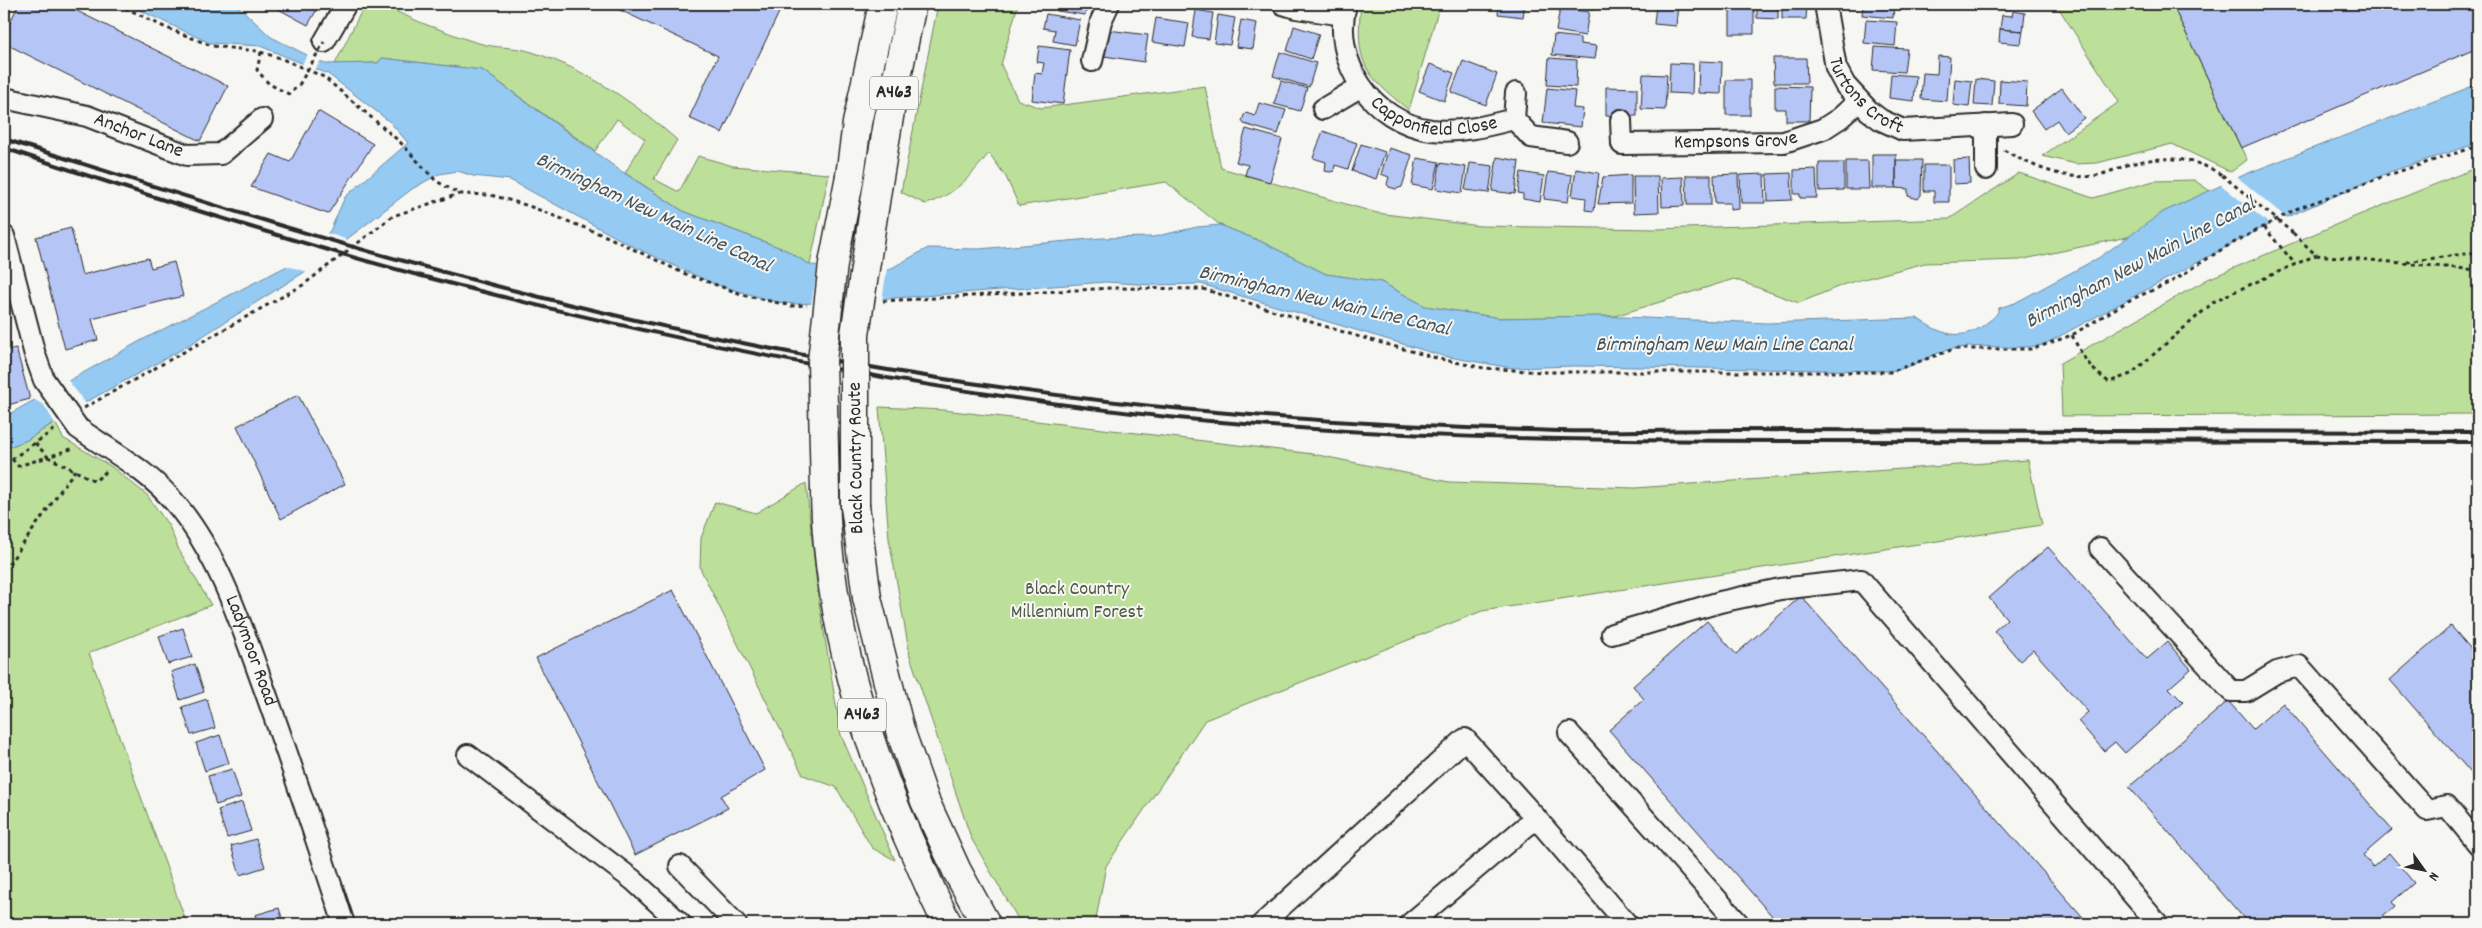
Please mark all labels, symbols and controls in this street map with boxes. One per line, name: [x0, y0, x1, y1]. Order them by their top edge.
street label: Turtons Croft: [1820, 55, 1908, 142]
road number: A463: [870, 76, 918, 110]
street label: Capponfield Close: [1363, 90, 1501, 145]
street label: Anchor Lane: [89, 106, 187, 166]
street label: Kempsons Grove: [1674, 124, 1802, 157]
water label: Birmingham New Main Line Canal: [530, 146, 778, 283]
water label: Birmingham New Main Line Canal: [2021, 190, 2263, 338]
water label: Birmingham New Main Line Canal: [1195, 258, 1454, 346]
water label: Birmingham New Main Line Canal: [1596, 331, 1854, 361]
street label: Black Country Route: [842, 382, 872, 534]
park label: Black Country Millennium Forest: [1011, 576, 1143, 627]
street label: Ladymoor Road: [217, 591, 283, 710]
road number: A463: [838, 698, 886, 732]
north arrow: [2400, 846, 2450, 896]
text: N: [2423, 868, 2443, 884]

